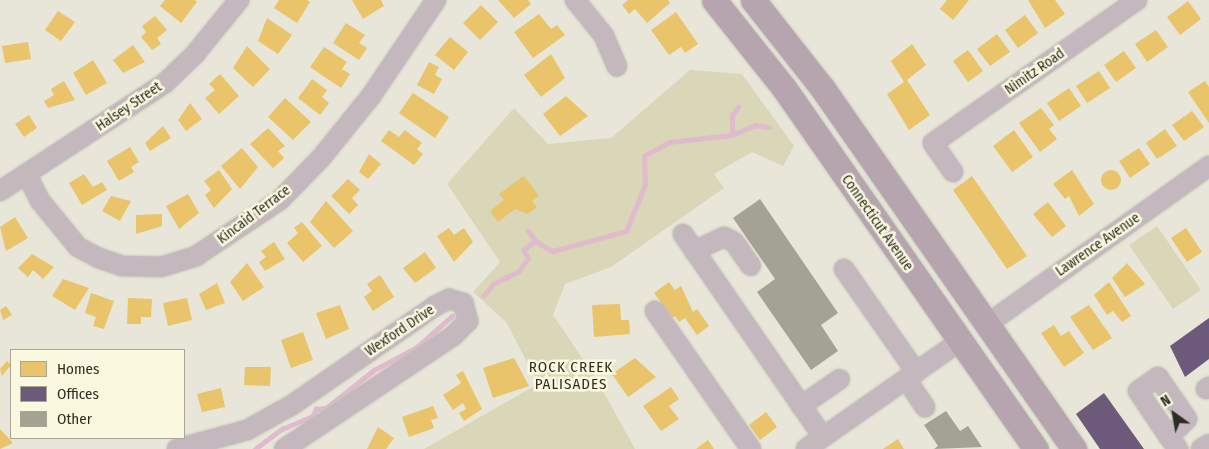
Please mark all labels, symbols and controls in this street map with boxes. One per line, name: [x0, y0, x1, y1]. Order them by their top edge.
street label: Nimitz Road: [1002, 45, 1068, 99]
street label: Halsey Street: [93, 79, 165, 135]
street label: Connecticut Avenue: [838, 172, 916, 274]
street label: Kincaid Terrace: [214, 182, 294, 248]
street label: Lawrence Avenue: [1053, 210, 1143, 280]
street label: Wexford Drive: [362, 302, 438, 360]
legend: [10, 349, 185, 439]
district label: ROCK CREEK PALISADES: [528, 358, 614, 393]
text: Homes: [57, 360, 99, 378]
text: Offices: [57, 385, 99, 403]
north arrow: [1149, 389, 1199, 439]
text: N: [1158, 391, 1174, 410]
text: Other: [57, 410, 92, 428]

